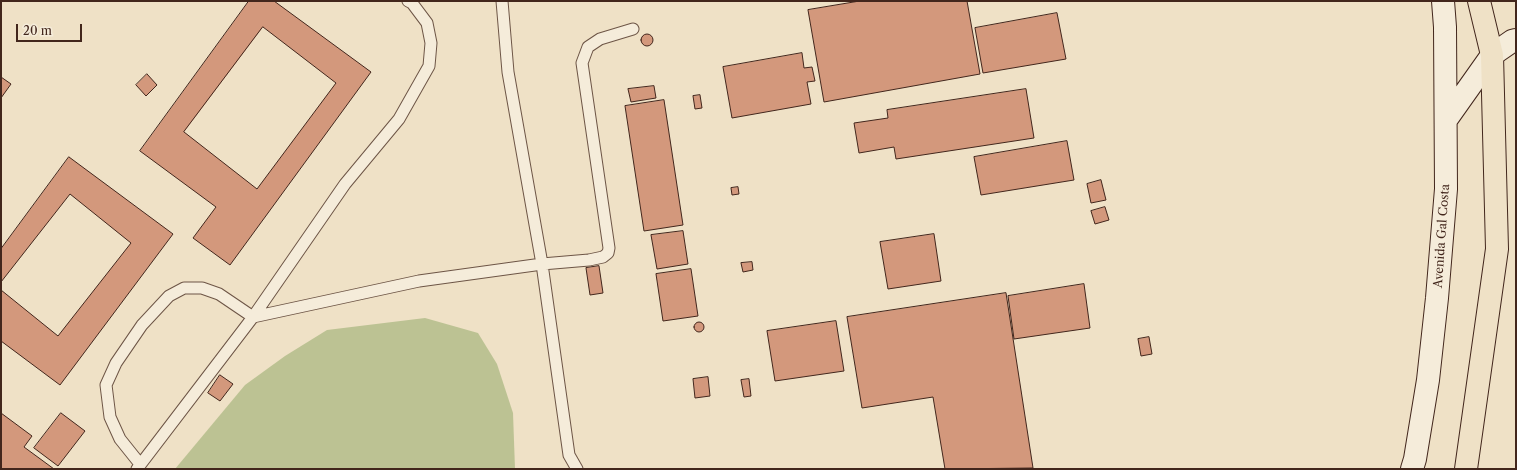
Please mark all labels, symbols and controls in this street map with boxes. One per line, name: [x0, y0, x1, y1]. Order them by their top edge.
scale bar: [18, 16, 84, 42]
text: 20 m: [23, 23, 52, 38]
street label: Avenida Gal Costa: [1431, 184, 1453, 288]

